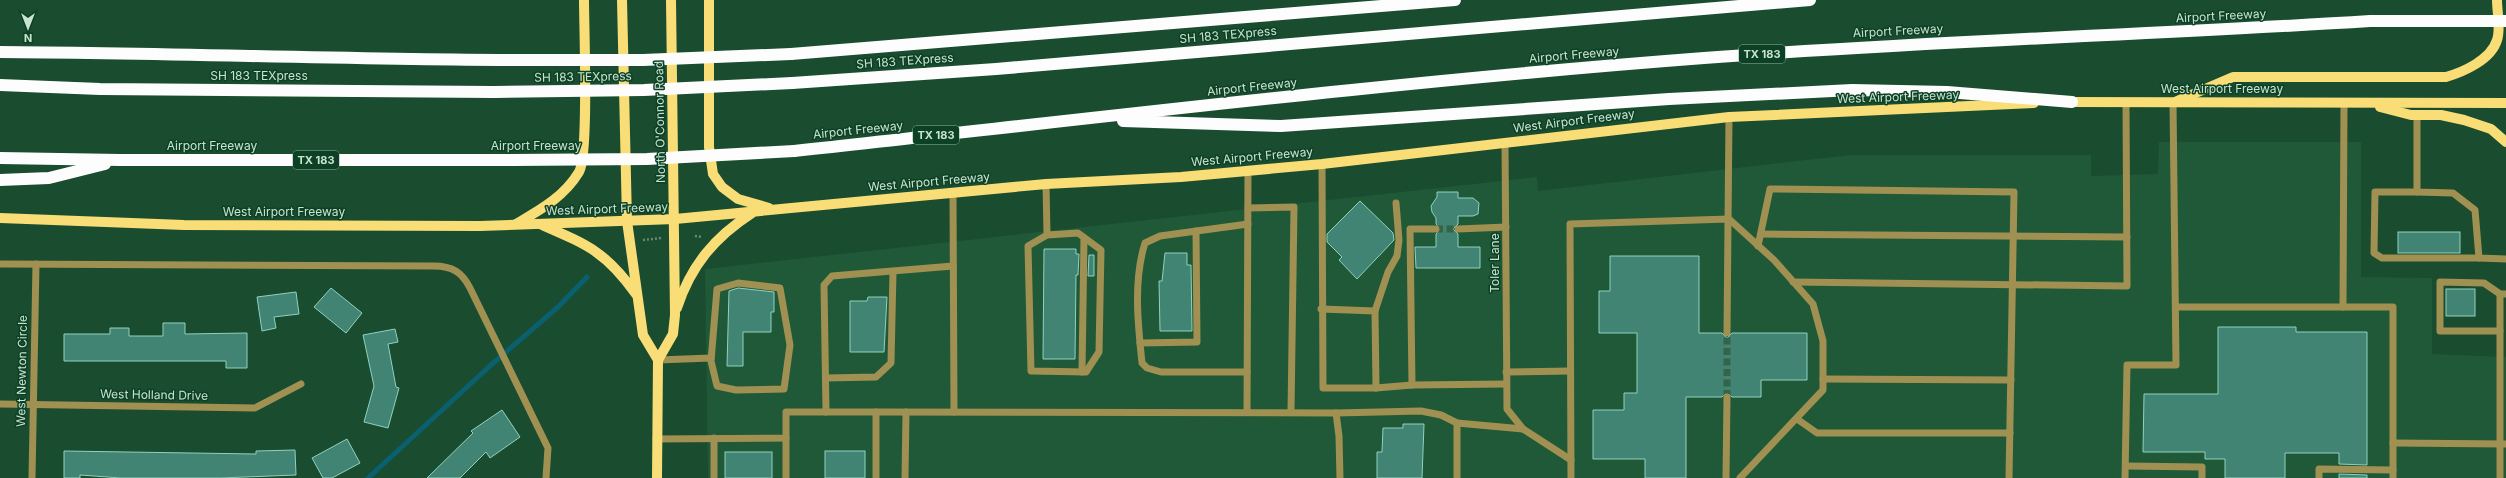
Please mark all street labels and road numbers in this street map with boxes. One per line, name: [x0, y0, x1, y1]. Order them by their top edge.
street label: Airport Freeway: [2175, 6, 2267, 25]
street label: Airport Freeway: [1852, 21, 1944, 40]
street label: SH 183 TEXpress: [1179, 23, 1277, 46]
street label: Airport Freeway: [1528, 43, 1620, 66]
road number: TX 183: [1739, 45, 1785, 63]
street label: SH 183 TEXpress: [856, 50, 954, 71]
street label: North O'Connor Road: [651, 61, 668, 183]
street label: SH 183 TEXpress: [210, 68, 308, 83]
street label: SH 183 TEXpress: [534, 68, 632, 85]
street label: Airport Freeway: [1206, 74, 1298, 99]
street label: West Airport Freeway: [2161, 81, 2283, 96]
street label: West Airport Freeway: [1837, 87, 1960, 106]
street label: West Airport Freeway: [1512, 106, 1636, 135]
street label: Airport Freeway: [812, 117, 904, 142]
road number: TX 183: [913, 126, 959, 144]
street label: Airport Freeway: [167, 138, 257, 153]
street label: Airport Freeway: [491, 138, 581, 153]
street label: West Airport Freeway: [1190, 144, 1314, 169]
road number: TX 183: [293, 151, 339, 169]
street label: West Airport Freeway: [867, 169, 991, 194]
street label: West Airport Freeway: [546, 199, 669, 218]
street label: West Airport Freeway: [223, 204, 345, 219]
street label: Toler Lane: [1487, 233, 1502, 293]
street label: West Newton Circle: [13, 315, 30, 427]
street label: West Holland Drive: [100, 386, 208, 403]

